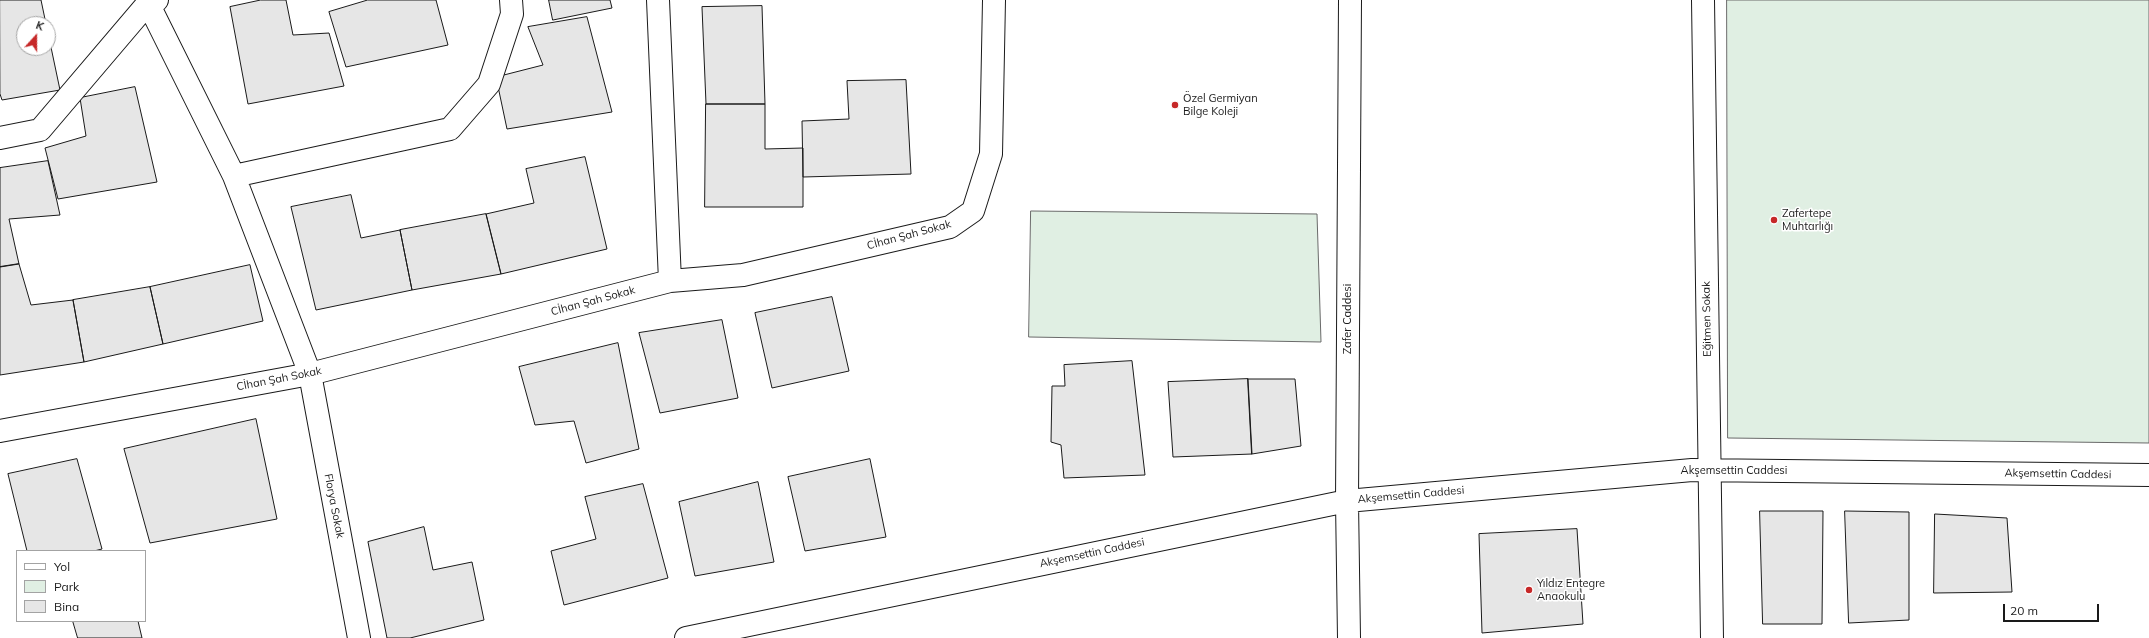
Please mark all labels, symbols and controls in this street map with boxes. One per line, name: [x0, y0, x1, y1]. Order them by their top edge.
north arrow: [16, 16, 56, 56]
text: K: [34, 18, 46, 34]
place label: Özel Germiyan Bilge Koleji: [1183, 92, 1258, 118]
marker: Özel Germiyan Bilge Koleji: [1170, 100, 1180, 110]
place label: Zafertepe Muhtarlığı: [1782, 207, 1833, 233]
marker: Zafertepe Muhtarlığı: [1769, 215, 1779, 225]
street label: Cİhan Şah Sokak: [866, 217, 952, 253]
street label: Eğitmen Sokak: [1700, 281, 1714, 357]
street label: Cİhan Şah Sokak: [550, 283, 636, 319]
street label: Zafer Caddesi: [1341, 284, 1355, 354]
street label: Cİhan Şah Sokak: [235, 364, 323, 394]
street label: Akşemsettin Caddesi: [1681, 464, 1787, 478]
street label: Akşemsettin Caddesi: [2004, 466, 2112, 482]
street label: Florya Sokak: [321, 473, 347, 539]
street label: Akşemsettin Caddesi: [1357, 484, 1465, 506]
street label: Akşemsettin Caddesi: [1038, 535, 1146, 571]
legend: [16, 550, 146, 622]
text: Yol: [54, 559, 70, 574]
place label: Yıldız Entegre Anaokulu: [1537, 577, 1605, 603]
text: Park: [54, 579, 79, 594]
marker: Yıldız Entegre Anaokulu: [1524, 585, 1534, 595]
scale bar: [2005, 596, 2101, 622]
text: Bina: [54, 599, 79, 614]
text: 20 m: [2010, 603, 2038, 618]

